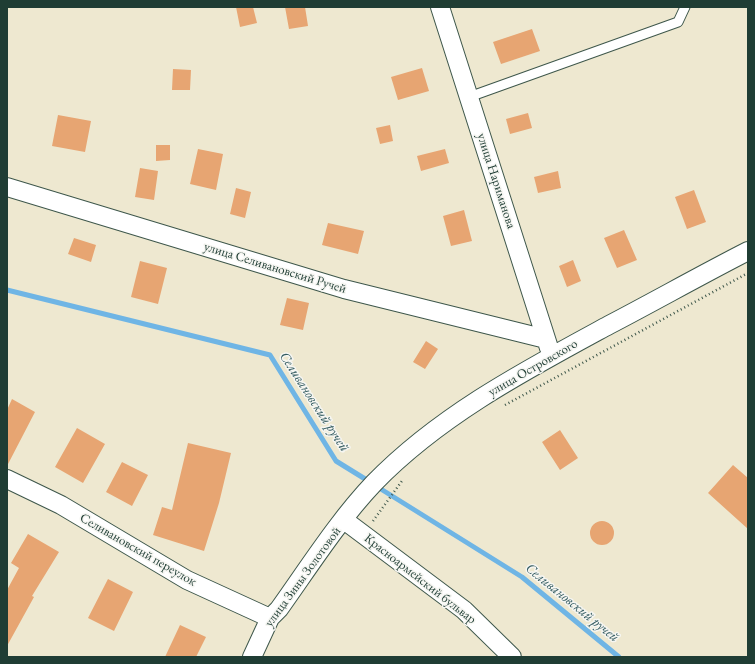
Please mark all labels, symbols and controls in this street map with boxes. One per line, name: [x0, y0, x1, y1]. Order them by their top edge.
street label: улица Нариманова: [473, 131, 519, 231]
street label: улица Селивановский Ручей: [202, 239, 348, 297]
street label: улица Островского: [485, 336, 581, 400]
water label: Селивановский ручей: [275, 349, 353, 455]
street label: Селивановский переулок: [77, 510, 199, 590]
street label: улица Зины Золотовой: [261, 524, 345, 630]
street label: Красноармейский бульвар: [361, 530, 479, 628]
water label: Селивановский ручей: [522, 560, 622, 646]

